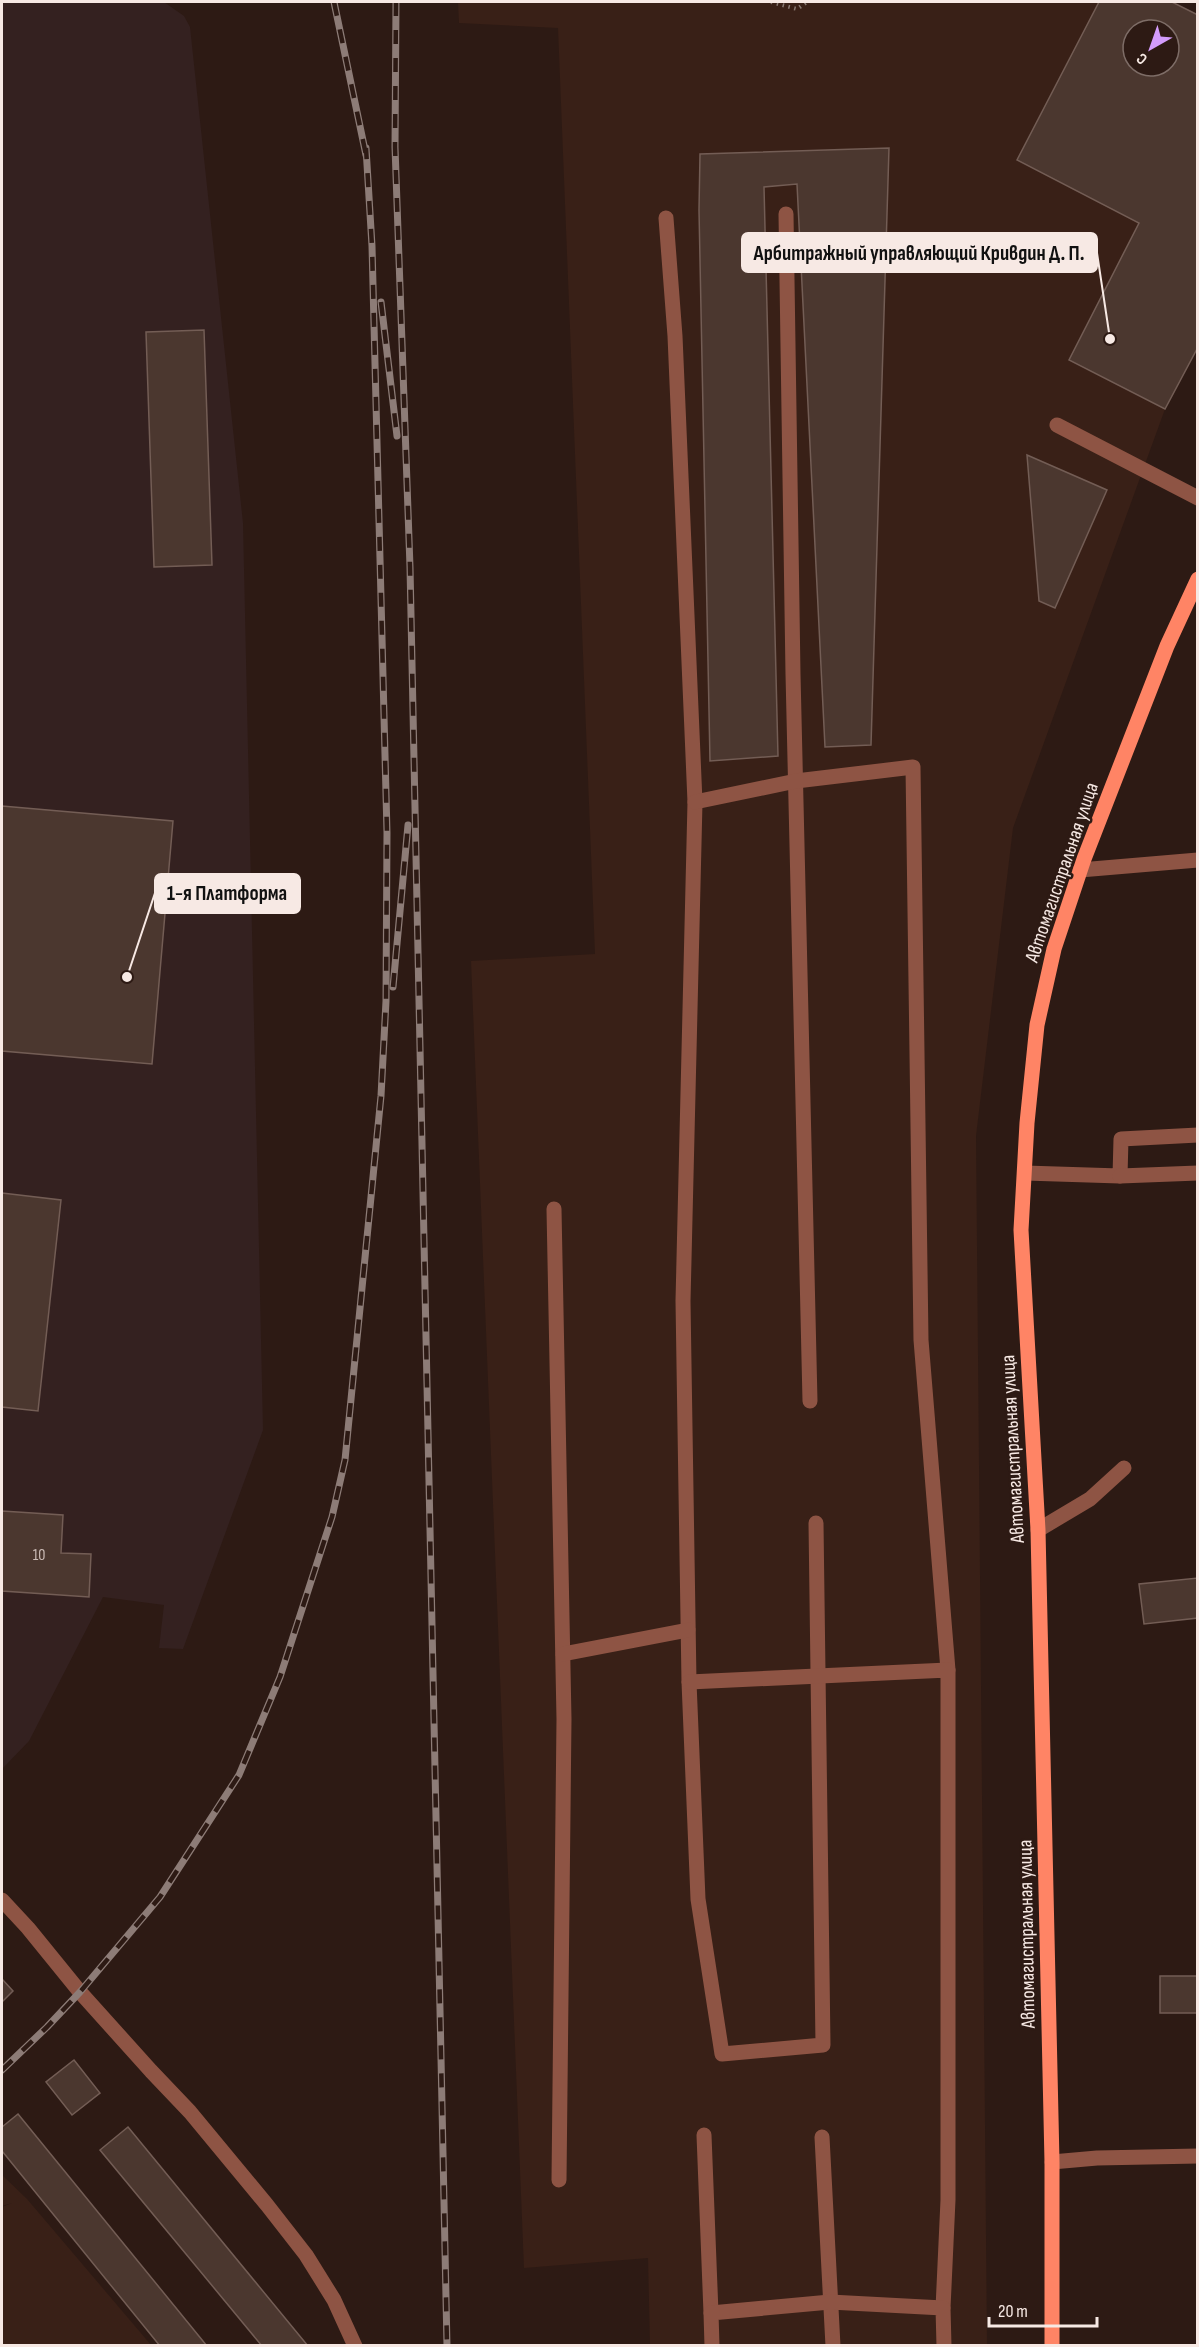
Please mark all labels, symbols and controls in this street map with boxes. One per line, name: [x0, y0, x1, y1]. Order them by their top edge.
north arrow: [1121, 18, 1181, 78]
text: С: [1133, 48, 1152, 68]
callout: Арбитражный управляющий Кривдин Д. П.: [742, 233, 1097, 272]
text: Арбитражный управляющий Кривдин Д. П.: [753, 241, 1084, 266]
street label: Автомагистральная улица: [1020, 779, 1104, 966]
callout: 1-я Платформа: [155, 874, 300, 913]
text: 1-я Платформа: [167, 881, 287, 906]
street label: Автомагистральная улица: [996, 1354, 1030, 1545]
house number: 10: [33, 1546, 45, 1565]
street label: Автомагистральная улица: [1013, 1839, 1041, 2029]
scale bar: [989, 2290, 1097, 2328]
text: 20 m: [998, 2301, 1028, 2322]

